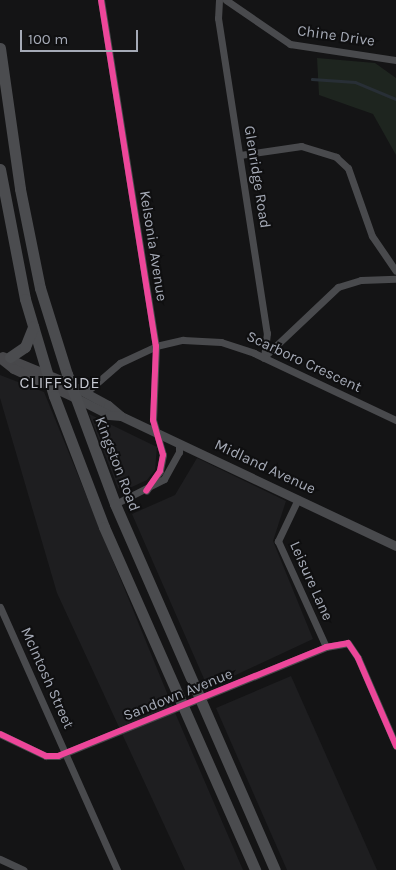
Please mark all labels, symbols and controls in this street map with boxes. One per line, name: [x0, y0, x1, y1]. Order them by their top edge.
scale bar: [22, 20, 140, 52]
street label: Chine Drive: [296, 22, 376, 50]
text: 100 m: [28, 30, 68, 48]
street label: Glenridge Road: [240, 124, 274, 230]
street label: Kelsonia Avenue: [135, 189, 171, 303]
street label: Scarboro Crescent: [244, 327, 364, 397]
district label: CLIFFSIDE: [18, 373, 102, 393]
street label: Kingston Road: [91, 414, 143, 514]
street label: Midland Avenue: [212, 436, 318, 498]
street label: Leisure Lane: [286, 539, 336, 623]
street label: McIntosh Street: [17, 624, 77, 732]
street label: Sandown Avenue: [121, 665, 235, 725]

